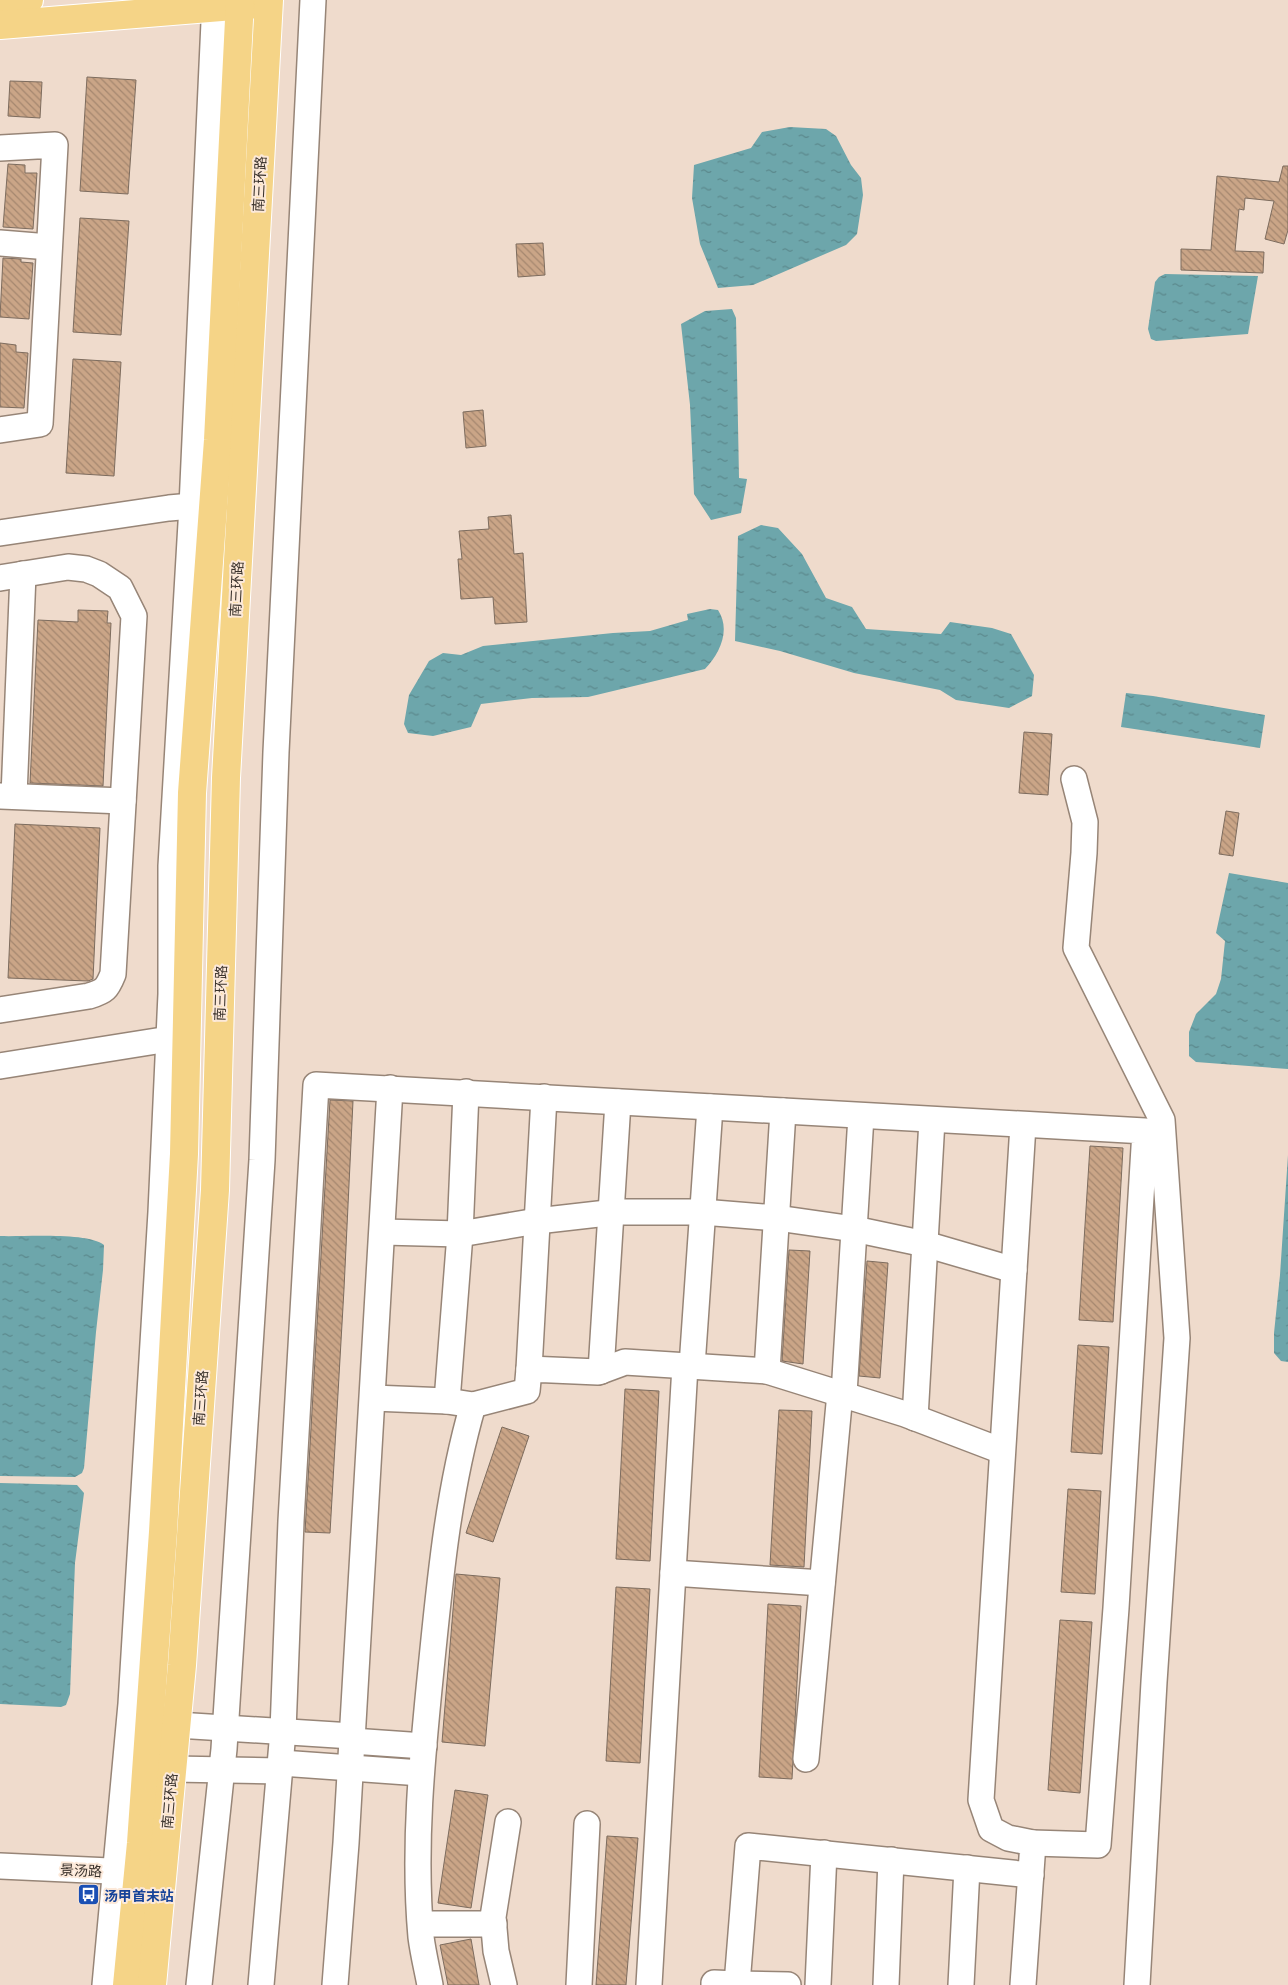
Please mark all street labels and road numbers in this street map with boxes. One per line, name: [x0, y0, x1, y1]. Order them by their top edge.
street label: 南三环路: [249, 156, 269, 212]
street label: 南三环路: [226, 561, 246, 617]
street label: 南三环路: [211, 965, 229, 1021]
street label: 南三环路: [190, 1369, 210, 1427]
street label: 南三环路: [158, 1772, 180, 1830]
street label: 景汤路: [60, 1860, 102, 1880]

